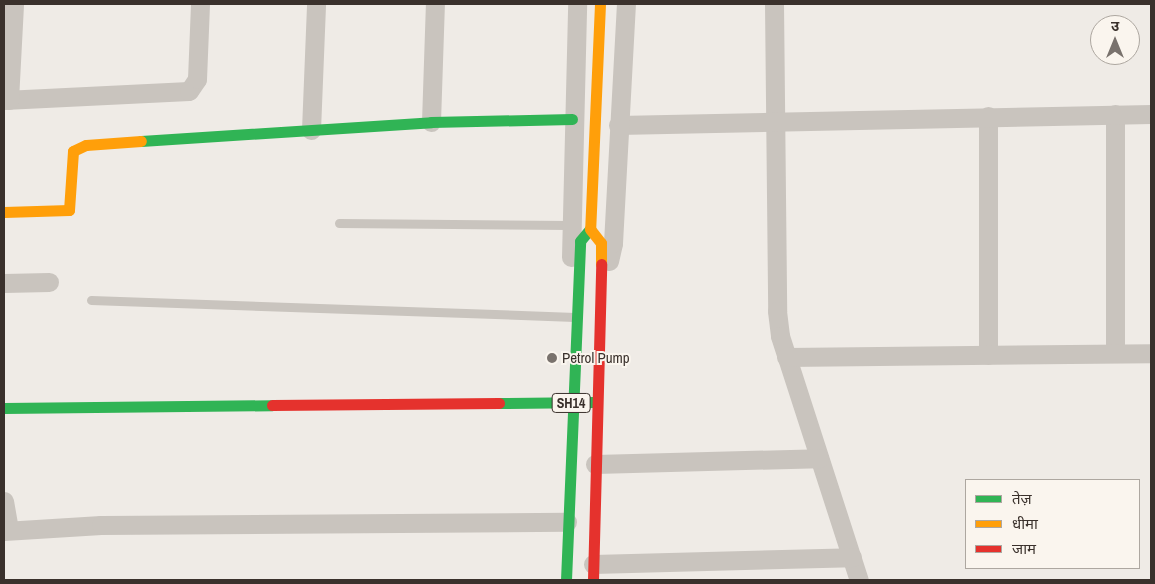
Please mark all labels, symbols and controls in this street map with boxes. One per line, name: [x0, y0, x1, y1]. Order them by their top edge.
north arrow: [1090, 15, 1140, 65]
text: उ: [1111, 17, 1119, 35]
place label: Petrol Pump: [562, 349, 630, 367]
marker: Petrol Pump: [546, 352, 558, 364]
road number: SH14: [551, 392, 591, 414]
legend: [965, 479, 1140, 569]
text: तेज़: [1012, 488, 1032, 509]
text: धीमा: [1012, 513, 1038, 534]
text: जाम: [1012, 538, 1036, 559]

